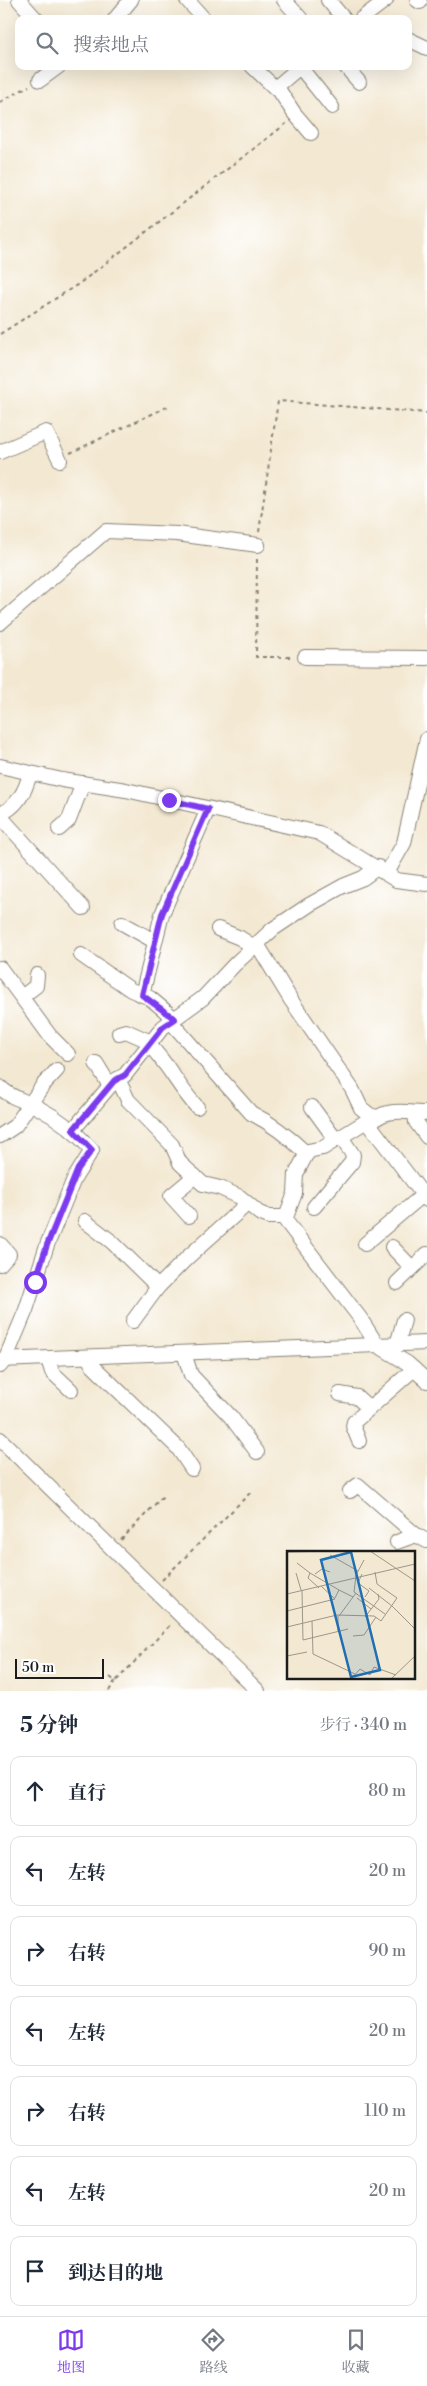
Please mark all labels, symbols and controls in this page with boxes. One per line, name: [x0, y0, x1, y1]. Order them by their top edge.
search box: [15, 15, 412, 70]
icon: search: [33, 29, 61, 57]
text: 搜索地点: [73, 33, 149, 57]
route end: [158, 789, 181, 812]
route start: [24, 1271, 47, 1294]
inset map: [287, 1551, 414, 1678]
scale bar: [15, 1656, 104, 1679]
text: 50 m: [22, 1659, 54, 1677]
text: 5 分钟: [20, 1713, 78, 1739]
text: 步行 · 340 m: [319, 1715, 407, 1735]
icon: ahead: [21, 1777, 49, 1805]
text: 直行: [68, 1781, 106, 1805]
text: 80 m: [368, 1781, 406, 1801]
icon: left: [21, 1857, 49, 1885]
text: 左转: [68, 1861, 106, 1885]
text: 20 m: [369, 1861, 406, 1881]
icon: right: [21, 1937, 49, 1965]
text: 右转: [68, 1941, 106, 1965]
text: 90 m: [368, 1941, 406, 1961]
icon: left: [21, 2017, 49, 2045]
text: 左转: [68, 2021, 106, 2045]
text: 20 m: [369, 2021, 406, 2041]
icon: right: [21, 2097, 49, 2125]
text: 右转: [68, 2101, 106, 2125]
text: 110 m: [364, 2101, 406, 2121]
icon: left: [21, 2177, 49, 2205]
text: 左转: [68, 2181, 106, 2205]
text: 20 m: [369, 2181, 406, 2201]
icon: arrive: [21, 2257, 49, 2285]
text: 到达目的地: [68, 2261, 163, 2285]
tab: 地图: [57, 2326, 85, 2377]
tab: 路线: [199, 2326, 227, 2377]
tab: 收藏: [342, 2326, 370, 2377]

